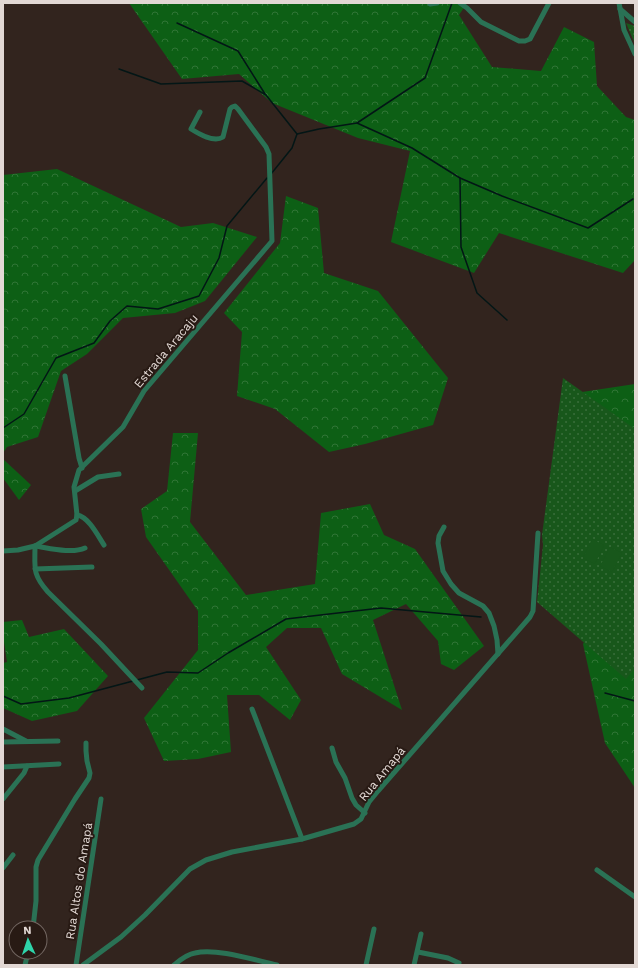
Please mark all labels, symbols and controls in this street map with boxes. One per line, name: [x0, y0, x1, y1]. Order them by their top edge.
street label: Estrada Aracaju: [131, 311, 201, 391]
street label: Rua Amapá: [356, 744, 408, 804]
street label: Rua Altos do Amapá: [63, 821, 95, 940]
north arrow: [8, 920, 48, 960]
text: N: [23, 924, 32, 937]

